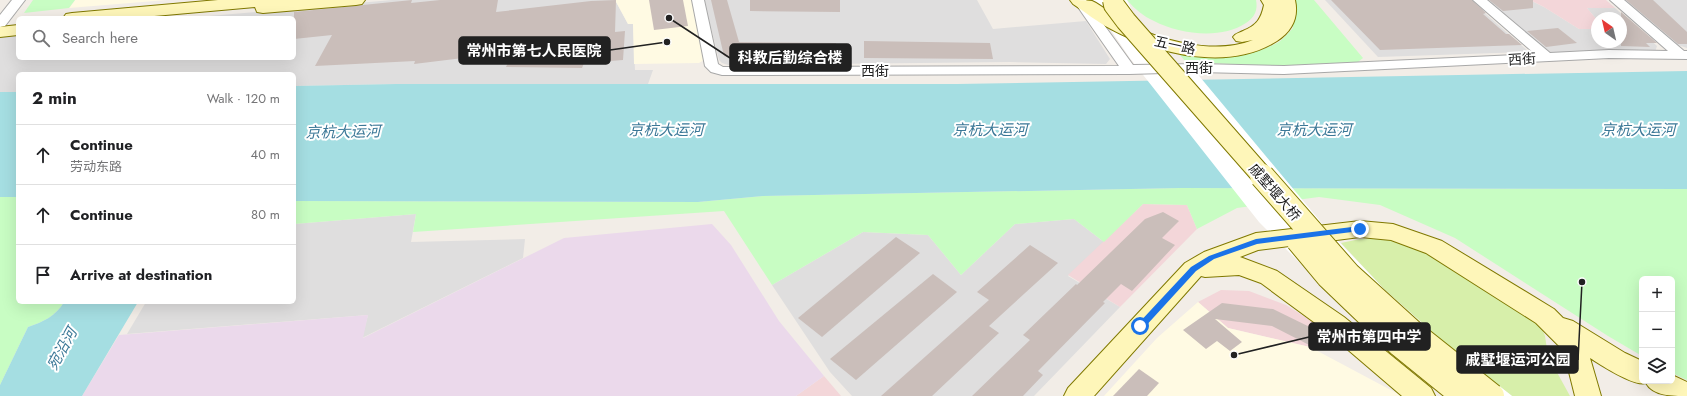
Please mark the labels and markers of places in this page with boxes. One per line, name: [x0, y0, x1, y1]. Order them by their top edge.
callout: 常州市第七人民医院: [459, 37, 610, 64]
callout: 科教后勤综合楼: [730, 44, 851, 71]
callout: 常州市第四中学: [1309, 323, 1430, 350]
callout: 戚墅堰运河公园: [1457, 346, 1578, 373]

